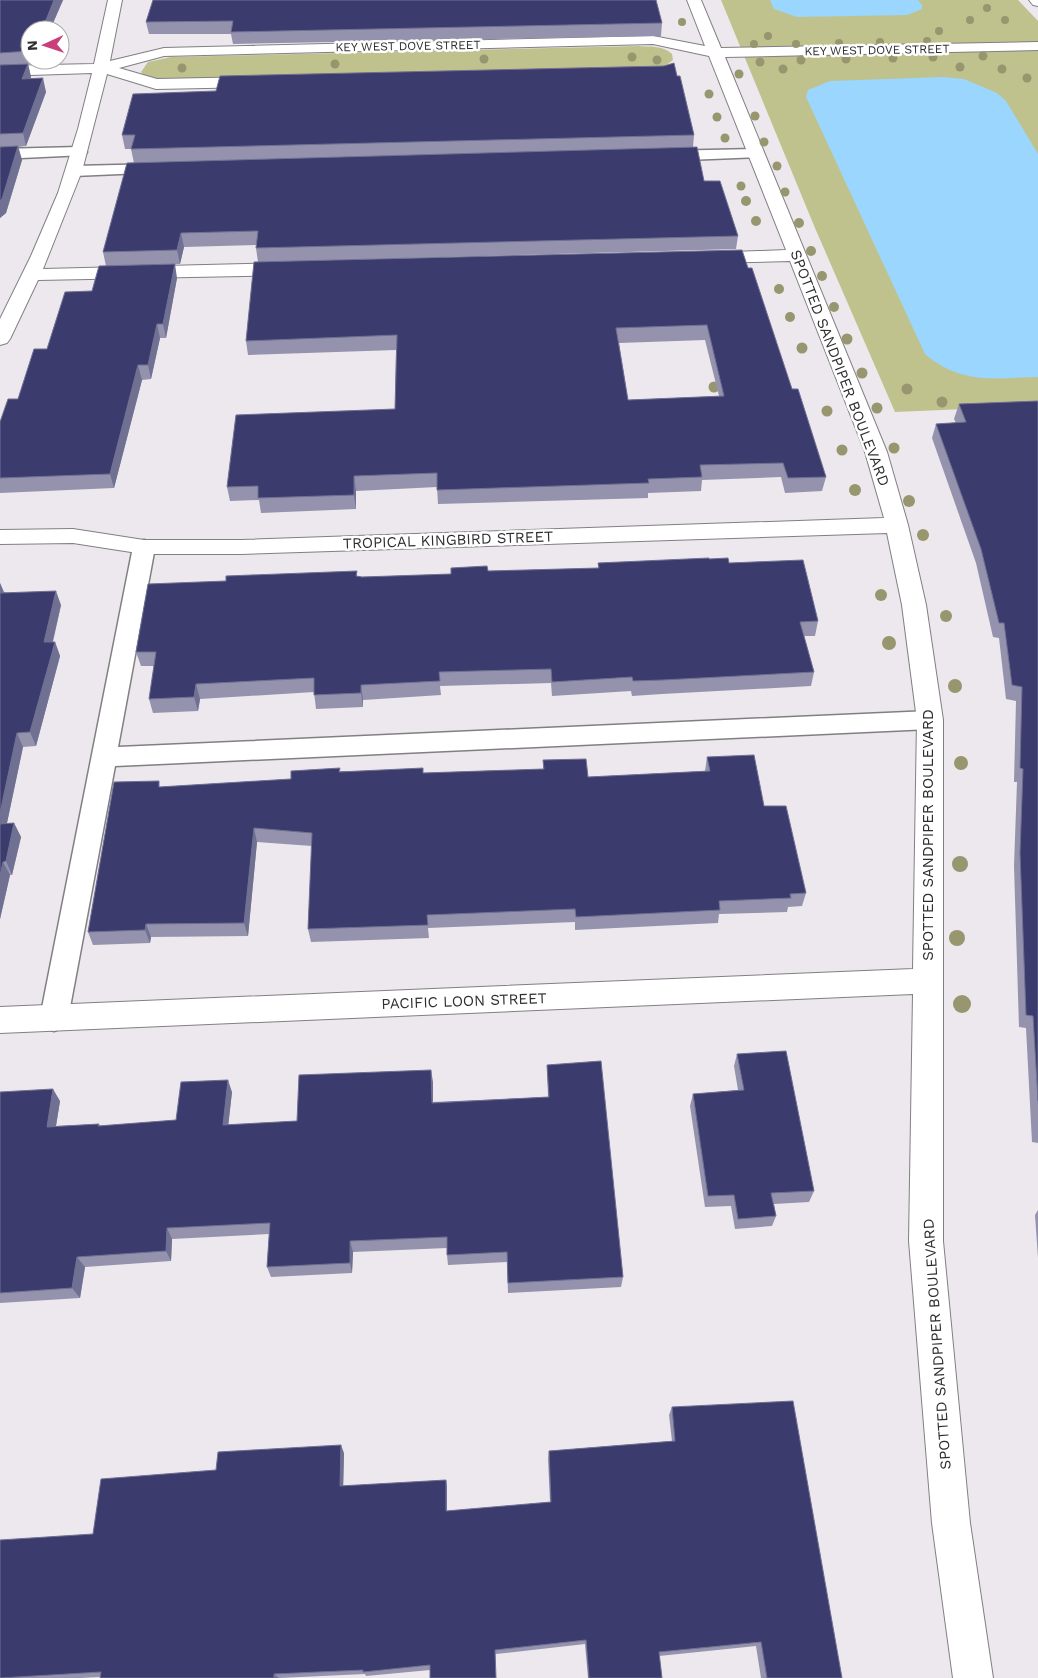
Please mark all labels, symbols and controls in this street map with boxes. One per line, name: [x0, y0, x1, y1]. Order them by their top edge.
north arrow: [20, 20, 70, 70]
street label: KEY WEST DOVE STREET: [335, 38, 481, 54]
text: N: [24, 40, 40, 51]
street label: KEY WEST DOVE STREET: [804, 42, 950, 58]
street label: SPOTTED SANDPIPER BOULEVARD: [787, 247, 893, 489]
street label: TROPICAL KINGBIRD STREET: [343, 527, 553, 553]
street label: SPOTTED SANDPIPER BOULEVARD: [919, 709, 937, 961]
street label: PACIFIC LOON STREET: [381, 989, 547, 1013]
street label: SPOTTED SANDPIPER BOULEVARD: [919, 1218, 955, 1470]

